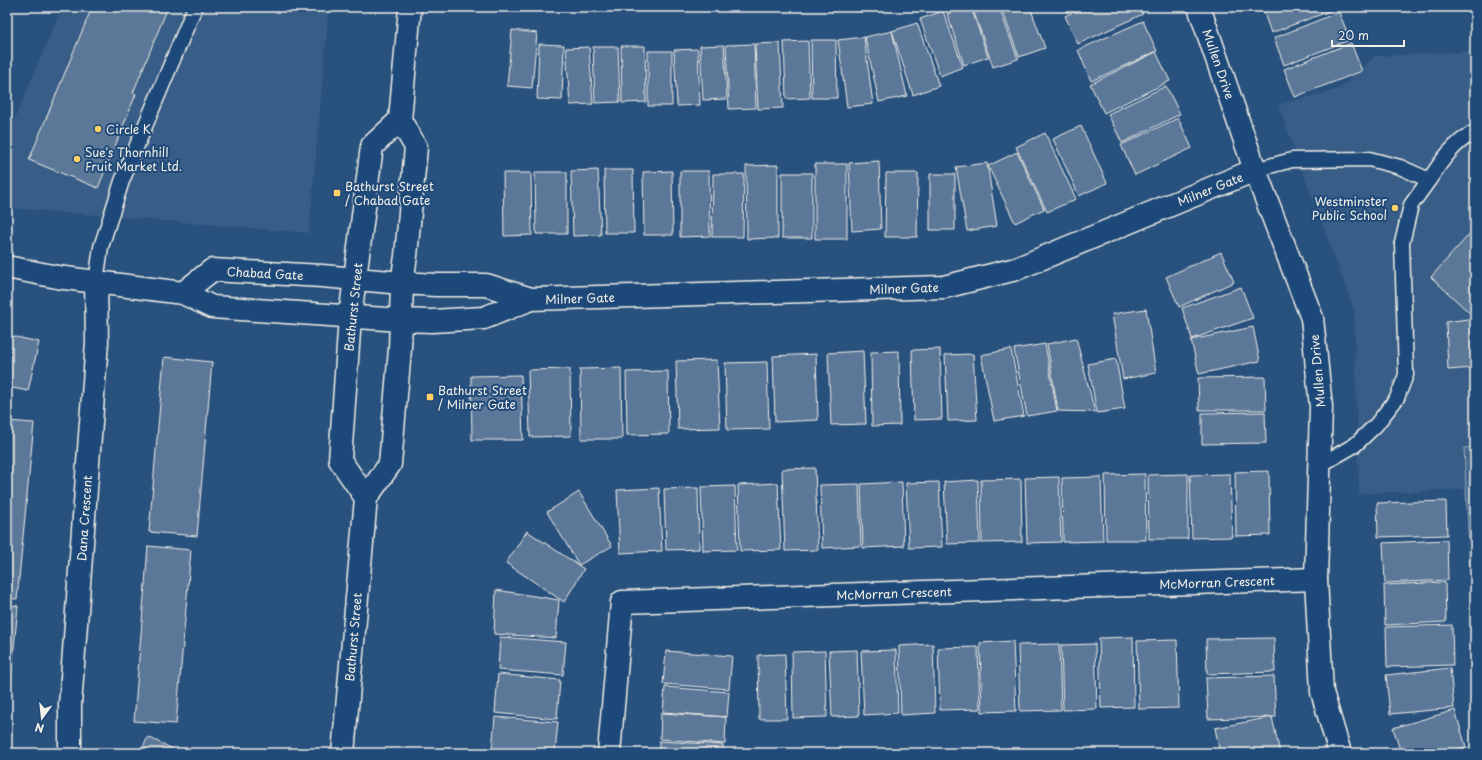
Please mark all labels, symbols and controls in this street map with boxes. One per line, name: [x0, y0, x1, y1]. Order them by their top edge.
scale bar: [1332, 22, 1404, 48]
street label: Mullen Drive: [1199, 26, 1239, 102]
text: 20 m: [1338, 26, 1369, 44]
place label: Circle K: [106, 120, 151, 138]
marker: Circle K: [93, 124, 103, 134]
place label: Sue's Thornhill Fruit Market Ltd.: [85, 143, 182, 175]
marker: Sue's Thornhill Fruit Market Ltd.: [72, 154, 82, 164]
street label: Milner Gate: [1174, 168, 1246, 210]
place label: Bathurst Street / Chabad Gate: [345, 177, 434, 209]
marker: Bathurst Street / Chabad Gate: [332, 188, 342, 198]
place label: Westminster Public School: [1312, 192, 1387, 224]
marker: Westminster Public School: [1390, 203, 1400, 213]
street label: Chabad Gate: [226, 262, 304, 284]
street label: Bathurst Street: [339, 262, 367, 352]
street label: Milner Gate: [869, 278, 939, 298]
street label: Milner Gate: [545, 288, 615, 308]
street label: Mullen Drive: [1305, 334, 1329, 408]
place label: Bathurst Street / Milner Gate: [438, 381, 527, 413]
marker: Bathurst Street / Milner Gate: [425, 392, 435, 402]
street label: Dana Crescent: [72, 474, 96, 561]
street label: McMorran Crescent: [1159, 571, 1275, 593]
street label: McMorran Crescent: [836, 582, 952, 604]
street label: Bathurst Street: [340, 592, 366, 682]
north arrow: [22, 698, 62, 738]
text: N: [33, 719, 46, 737]

